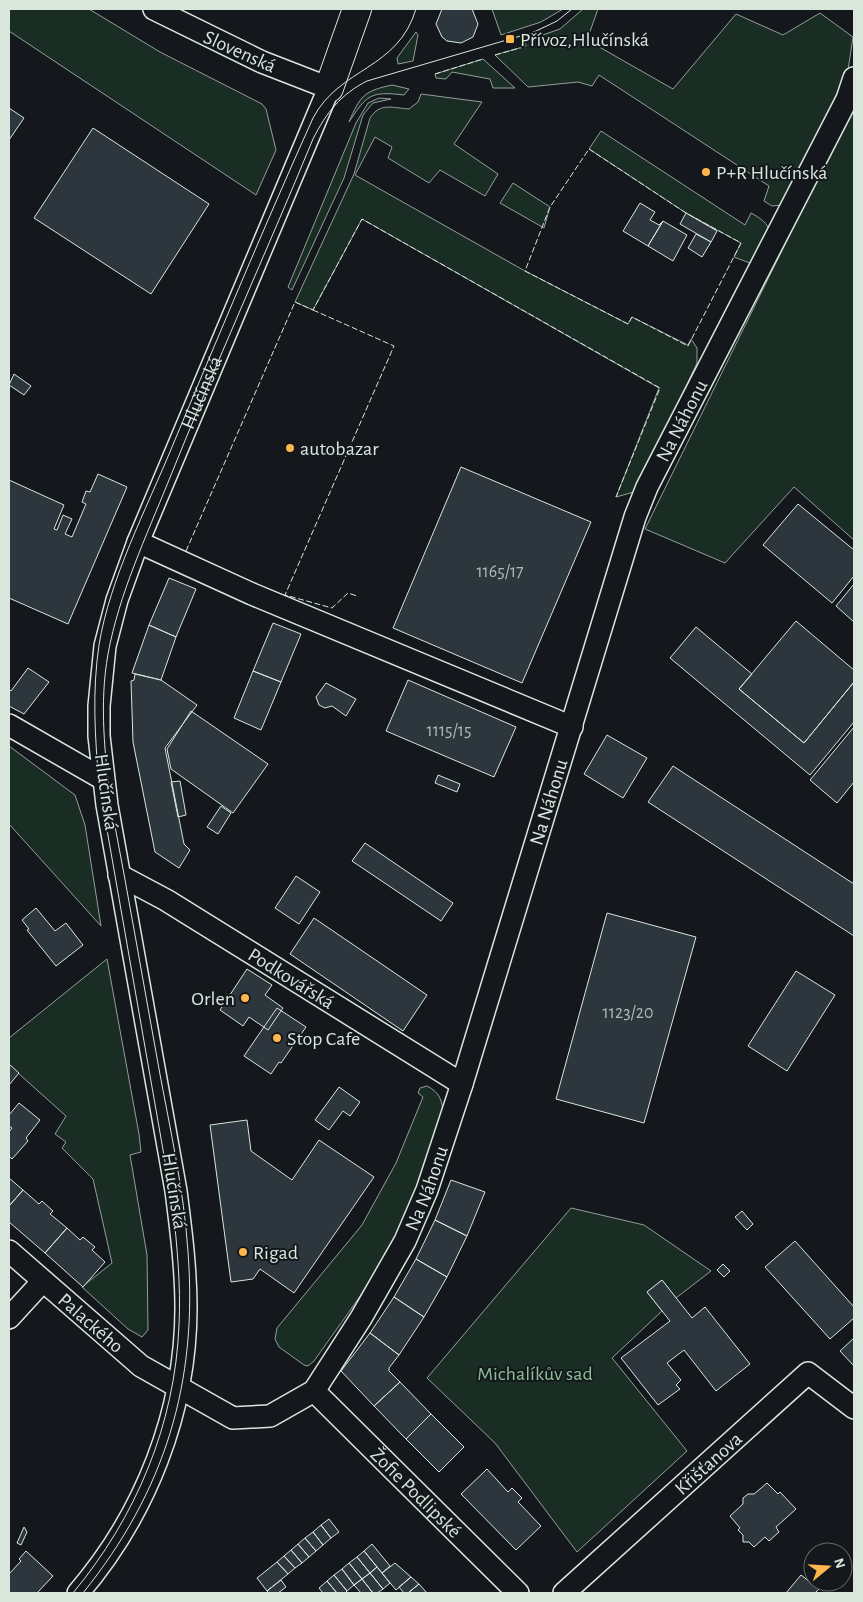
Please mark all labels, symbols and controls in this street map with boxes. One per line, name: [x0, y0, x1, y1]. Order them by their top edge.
street label: Slovenská: [200, 27, 279, 77]
place label: Přívoz,Hlučínská: [520, 30, 649, 50]
marker: Přívoz,Hlučínská: [504, 33, 516, 45]
place label: P+R Hlučínská: [716, 163, 827, 183]
marker: P+R Hlučínská: [700, 166, 712, 178]
street label: Hlučínská: [178, 353, 226, 432]
street label: Na Náhonu: [653, 377, 711, 465]
place label: autobazar: [300, 439, 379, 459]
marker: autobazar: [284, 442, 296, 454]
house number: 1165/17: [476, 563, 524, 581]
house number: 1115/15: [427, 722, 471, 740]
street label: Hlučínská: [91, 753, 121, 832]
street label: Na Náhonu: [526, 757, 572, 848]
street label: Podkovářská: [244, 945, 338, 1013]
place label: Orlen: [191, 989, 235, 1009]
marker: Orlen: [239, 992, 251, 1004]
house number: 1123/20: [603, 1004, 653, 1022]
place label: Stop Cafe: [287, 1029, 360, 1049]
marker: Stop Cafe: [271, 1032, 283, 1044]
street label: Na Náhonu: [402, 1144, 452, 1234]
street label: Hlučínská: [158, 1152, 190, 1231]
place label: Rigad: [253, 1243, 298, 1263]
marker: Rigad: [237, 1246, 249, 1258]
street label: Palackého: [54, 1290, 127, 1357]
park label: Michalíkův sad: [477, 1364, 593, 1384]
street label: Křišťanova: [671, 1429, 746, 1499]
street label: Žofie Podlipské: [367, 1444, 465, 1542]
north arrow: [803, 1542, 853, 1592]
text: N: [831, 1556, 848, 1570]

